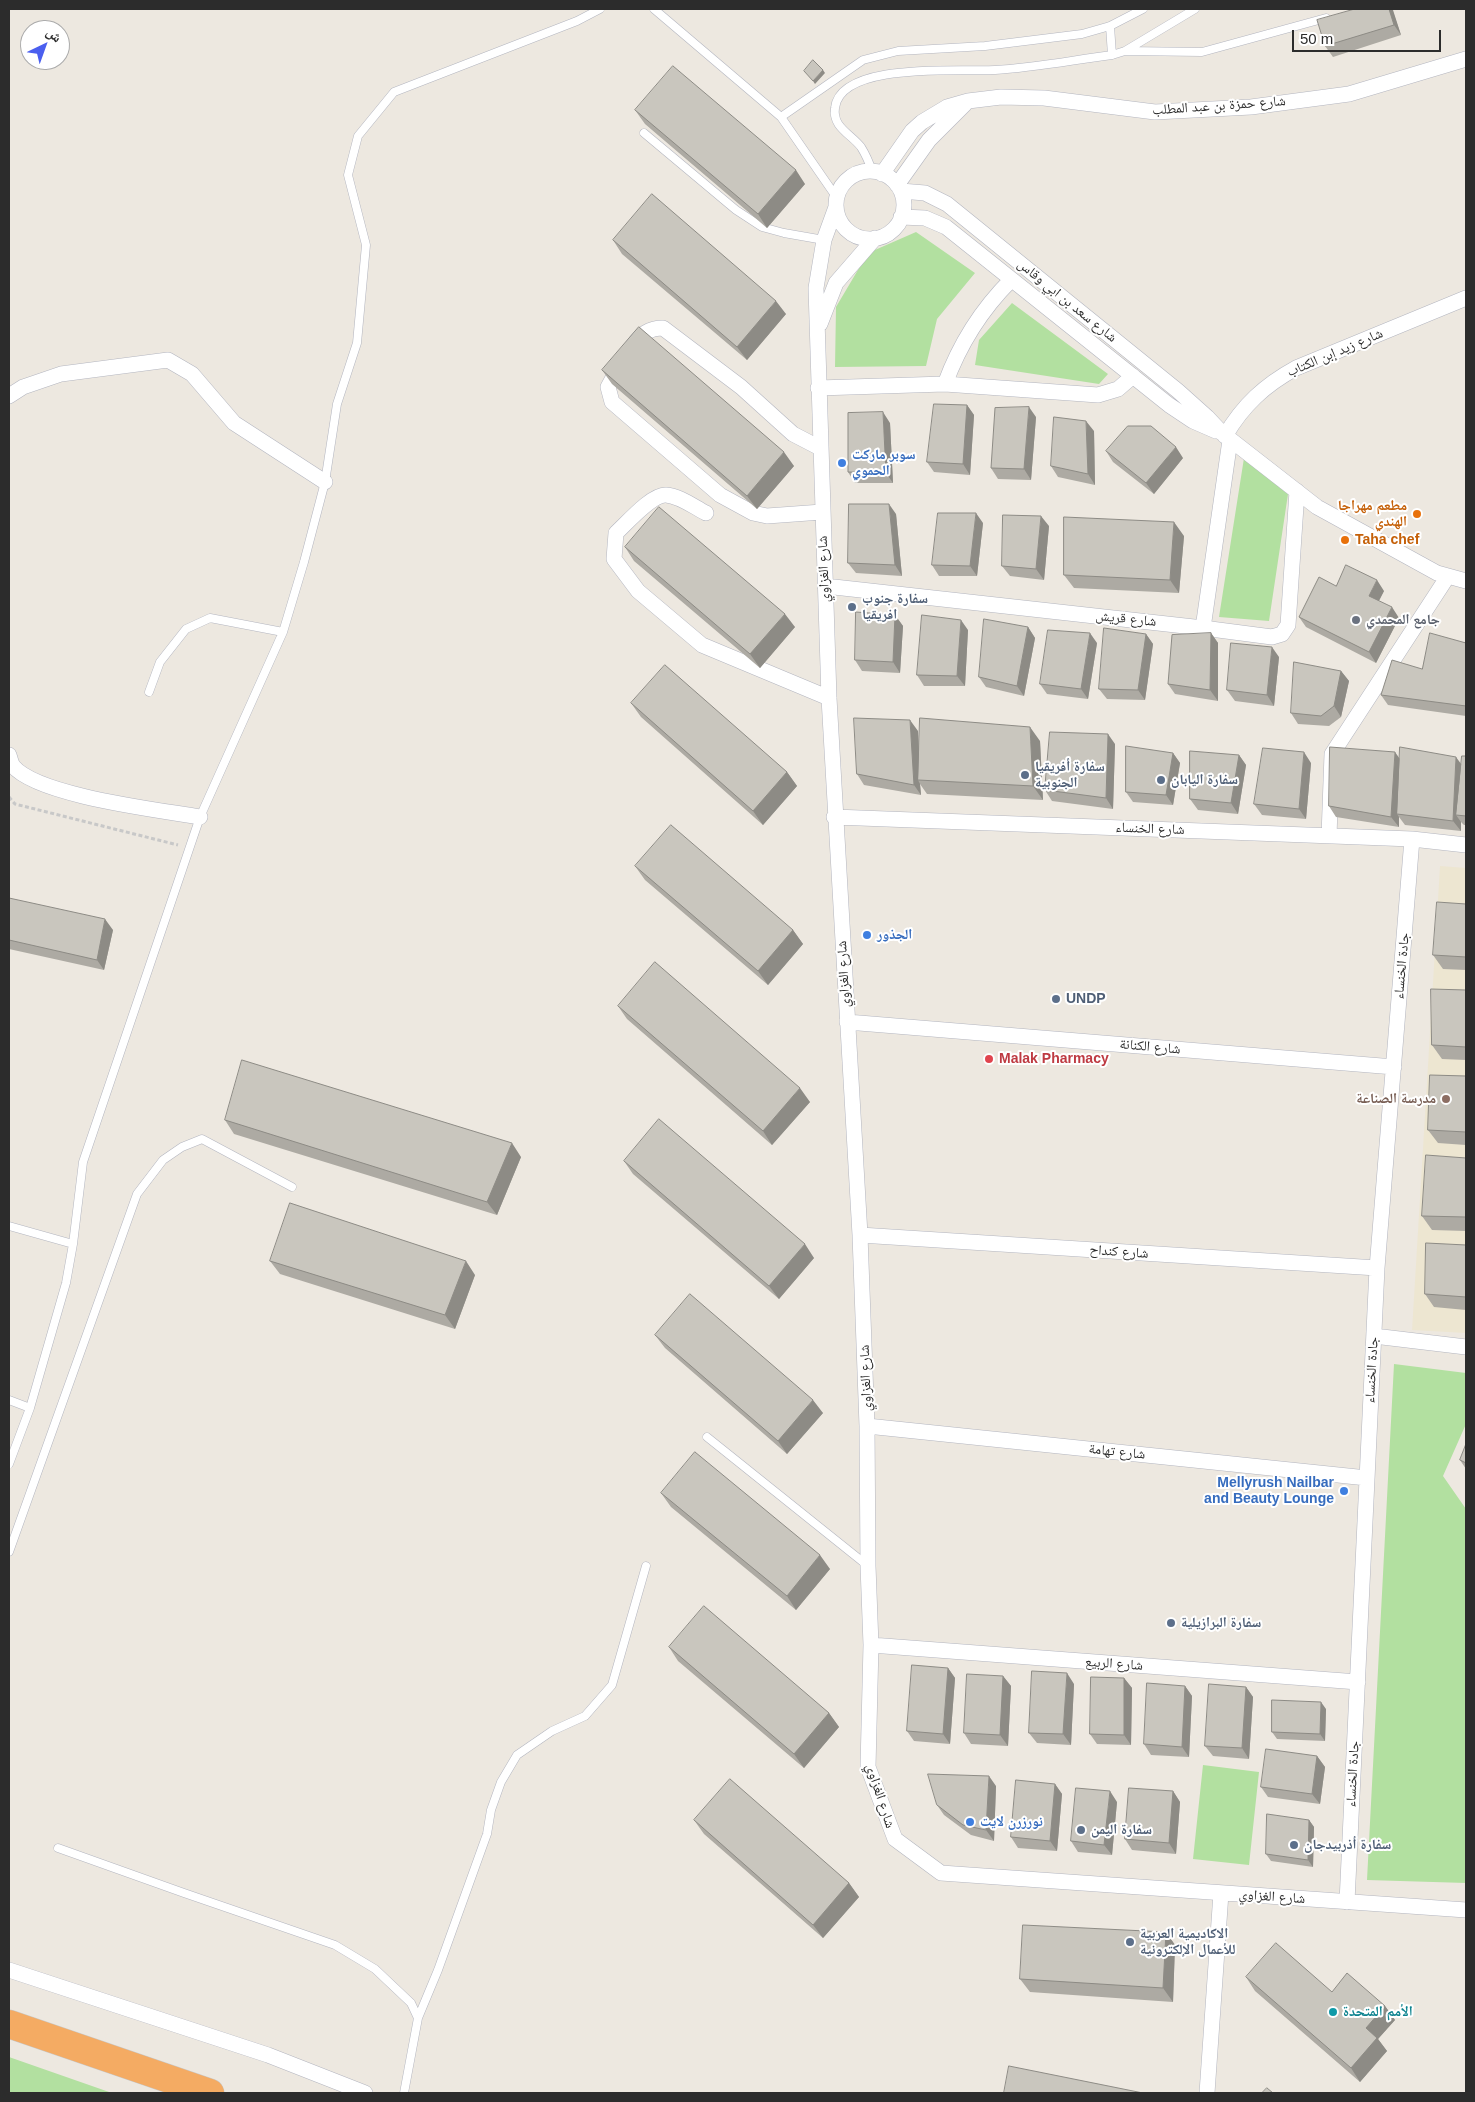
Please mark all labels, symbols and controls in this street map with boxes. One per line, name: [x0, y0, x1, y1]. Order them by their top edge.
north arrow: [20, 20, 70, 70]
scale bar: [1295, 20, 1444, 52]
text: ش: [43, 24, 65, 46]
text: 50 m: [1300, 30, 1333, 47]
street label: شارع حمزة بن عبد المطلب: [1152, 93, 1286, 119]
street label: شارع سعد بن ابي وقاس: [1014, 256, 1120, 346]
street label: شارع زيد إبن الكتاب: [1284, 325, 1386, 381]
place label: سوبر ماركت الحموي: [852, 447, 915, 480]
marker: سوبر ماركت الحموي: [836, 457, 848, 469]
place label: مطعم مهراجا الهندي: [1338, 498, 1407, 530]
marker: مطعم مهراجا الهندي: [1411, 508, 1423, 520]
place label: Taha chef: [1355, 532, 1419, 548]
marker: Taha chef: [1339, 534, 1351, 546]
street label: شارع الغزاوي: [814, 535, 834, 603]
place label: سفارة جنوب افريقيا: [862, 591, 928, 624]
marker: سفارة جنوب افريقيا: [846, 601, 858, 613]
street label: شارع قريش: [1095, 607, 1157, 631]
place label: جامع المحمدي: [1366, 612, 1440, 628]
marker: جامع المحمدي: [1350, 614, 1362, 626]
place label: سفارة أفريقيا الجنوبية: [1035, 759, 1105, 792]
marker: سفارة أفريقيا الجنوبية: [1019, 769, 1031, 781]
place label: سفارة اليابان: [1171, 772, 1238, 788]
marker: سفارة اليابان: [1155, 774, 1167, 786]
street label: شارع الخنساء: [1115, 819, 1185, 839]
place label: الجذور: [877, 927, 912, 943]
marker: الجذور: [861, 929, 873, 941]
street label: جادة الخنساء: [1391, 932, 1413, 1000]
street label: شارع الغزاوي: [834, 940, 854, 1008]
place label: UNDP: [1066, 991, 1106, 1007]
marker: UNDP: [1050, 993, 1062, 1005]
street label: شارع الكنانة: [1119, 1036, 1181, 1058]
place label: Malak Pharmacy: [999, 1051, 1109, 1067]
marker: Malak Pharmacy: [983, 1053, 995, 1065]
place label: مدرسة الصناعة: [1356, 1091, 1436, 1107]
marker: مدرسة الصناعة: [1440, 1093, 1452, 1105]
street label: شارع كنداح: [1089, 1242, 1149, 1262]
street label: جادة الخنساء: [1362, 1336, 1382, 1404]
street label: شارع الغزاوي: [856, 1344, 876, 1412]
street label: شارع تهامة: [1088, 1441, 1146, 1463]
place label: Mellyrush Nailbar and Beauty Lounge: [1204, 1475, 1334, 1508]
marker: Mellyrush Nailbar and Beauty Lounge: [1338, 1485, 1350, 1497]
place label: سفارة البرازيلية: [1181, 1615, 1261, 1631]
marker: سفارة البرازيلية: [1165, 1617, 1177, 1629]
street label: شارع الربيع: [1084, 1654, 1144, 1674]
street label: جادة الخنساء: [1343, 1740, 1363, 1808]
street label: شارع الغزاوي: [862, 1762, 898, 1830]
place label: نورزرن لايت: [980, 1814, 1043, 1830]
marker: نورزرن لايت: [964, 1816, 976, 1828]
place label: سفارة اليمن: [1091, 1822, 1152, 1838]
marker: سفارة اليمن: [1075, 1824, 1087, 1836]
place label: سفارة أذربيدجان: [1304, 1837, 1391, 1853]
marker: سفارة أذربيدجان: [1288, 1839, 1300, 1851]
street label: شارع الغزاوي: [1238, 1886, 1306, 1908]
place label: الاكاديمية العربية للأعمال الإلكترونية: [1140, 1926, 1236, 1958]
marker: الاكاديمية العربية للأعمال الإلكترونية: [1124, 1936, 1136, 1948]
place label: الأمم المتحدة: [1343, 2004, 1413, 2020]
marker: الأمم المتحدة: [1327, 2006, 1339, 2018]

